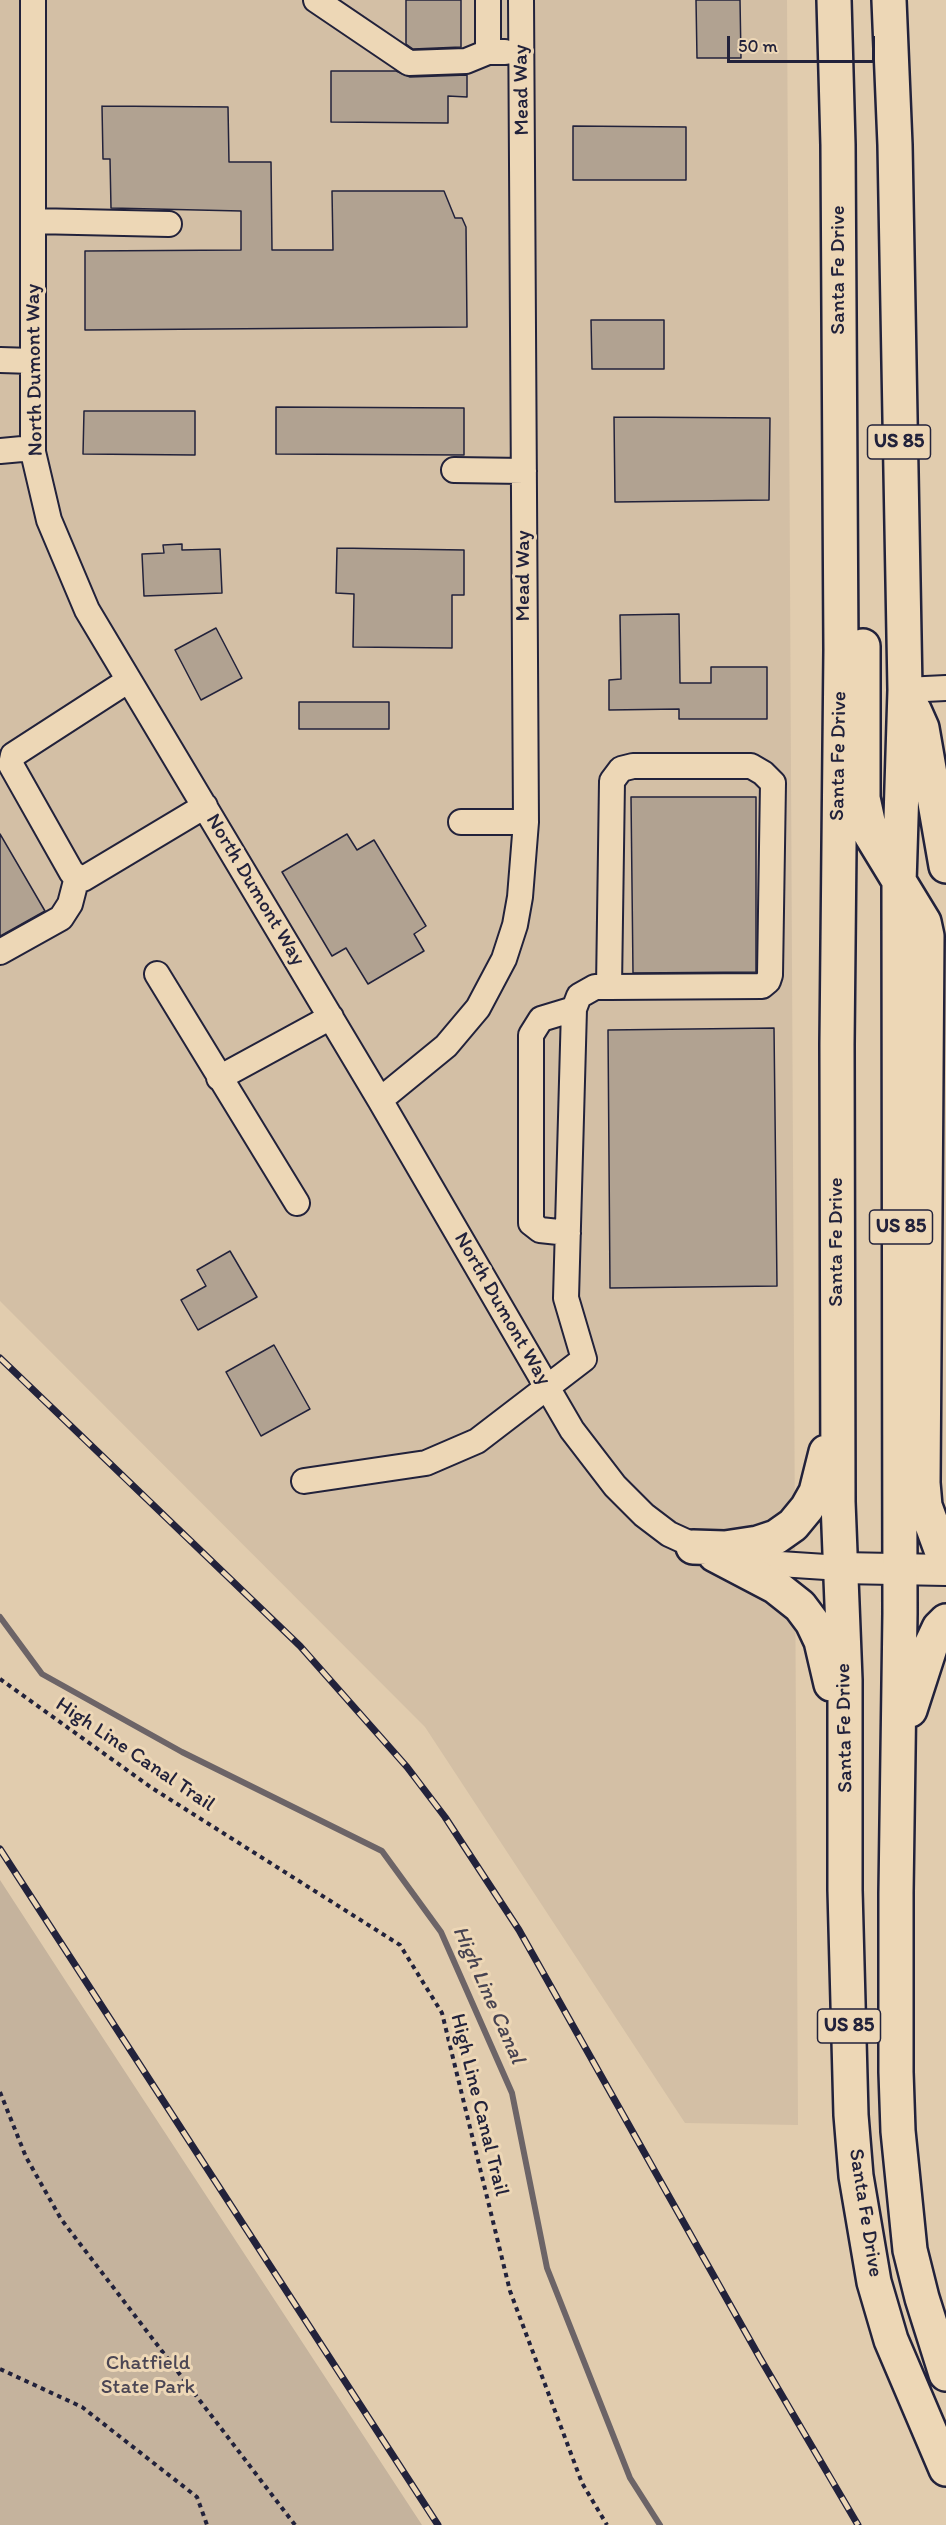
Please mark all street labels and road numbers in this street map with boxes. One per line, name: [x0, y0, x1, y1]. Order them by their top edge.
street label: Mead Way: [509, 44, 535, 136]
street label: Santa Fe Drive: [826, 205, 852, 335]
street label: North Dumont Way: [21, 284, 49, 456]
road number: US 85: [868, 425, 930, 459]
street label: Mead Way: [511, 531, 537, 621]
street label: Santa Fe Drive: [825, 691, 853, 821]
street label: North Dumont Way: [200, 810, 310, 970]
street label: Santa Fe Drive: [824, 1177, 850, 1307]
road number: US 85: [870, 1210, 932, 1244]
street label: North Dumont Way: [448, 1228, 556, 1390]
street label: Santa Fe Drive: [831, 1663, 859, 1793]
street label: High Line Canal Trail: [50, 1692, 220, 1818]
road number: US 85: [818, 2009, 880, 2043]
street label: High Line Canal Trail: [444, 2011, 514, 2199]
street label: Santa Fe Drive: [842, 2147, 888, 2279]

